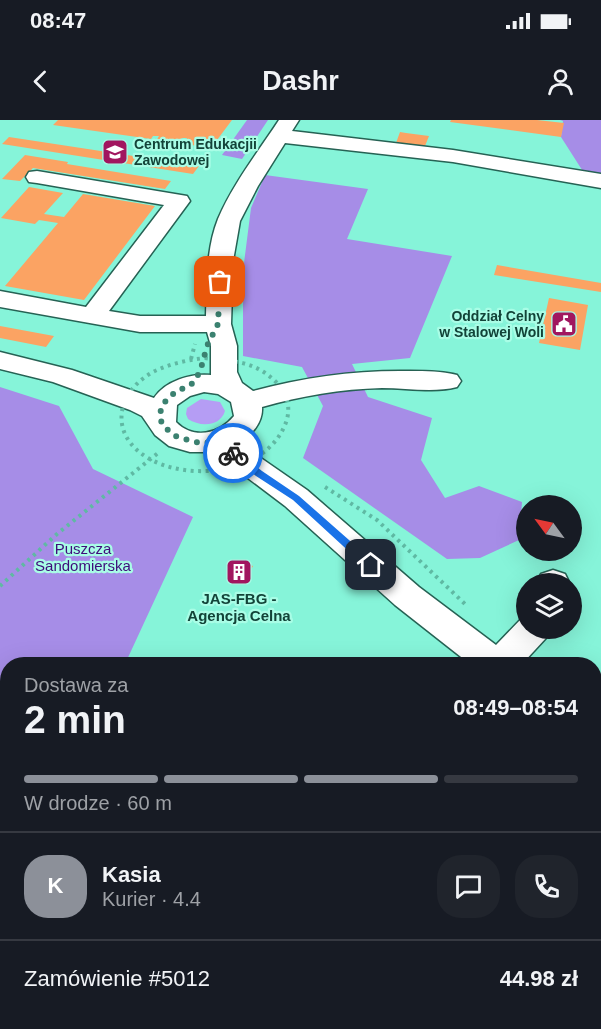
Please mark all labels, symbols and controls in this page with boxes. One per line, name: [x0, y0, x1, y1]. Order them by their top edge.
text: 08:47: [30, 8, 86, 33]
icon: back: [24, 65, 57, 98]
icon: person: [544, 65, 577, 98]
text: Dashr: [262, 66, 339, 96]
place label: Centrum Edukacjii Zawodowej: [134, 136, 257, 168]
school or university icon: Centrum Edukacjii Zawodowej: [100, 137, 130, 167]
pin: [194, 256, 245, 307]
icon: bag: [203, 265, 236, 298]
place label: Oddział Celny w Stalowej Woli: [438, 308, 544, 340]
public building icon: Oddział Celny w Stalowej Woli: [549, 309, 579, 339]
courier: [203, 423, 263, 483]
icon: bike: [217, 437, 250, 470]
north arrow: [516, 495, 582, 561]
map controls: [516, 495, 582, 639]
pin: [345, 539, 396, 590]
park label: Puszcza Sandomierska: [35, 540, 132, 574]
icon: home: [354, 548, 387, 581]
building icon: JAS-FBG - Agencja Celna: [224, 557, 254, 587]
button: layers: [516, 573, 582, 639]
place label: JAS-FBG - Agencja Celna: [187, 590, 291, 624]
text: Dostawa za: [24, 674, 129, 696]
text: 08:49–08:54: [453, 695, 578, 720]
text: 2 min: [24, 698, 126, 741]
text: W drodze · 60 m: [24, 792, 172, 814]
button: chat: [437, 855, 500, 918]
button: phone: [515, 855, 578, 918]
text: Kasia: [102, 862, 161, 887]
text: K: [48, 873, 63, 898]
text: Kurier · 4.4: [102, 888, 201, 910]
text: Zamówienie #5012: [24, 966, 210, 991]
text: 44.98 zł: [500, 966, 578, 991]

